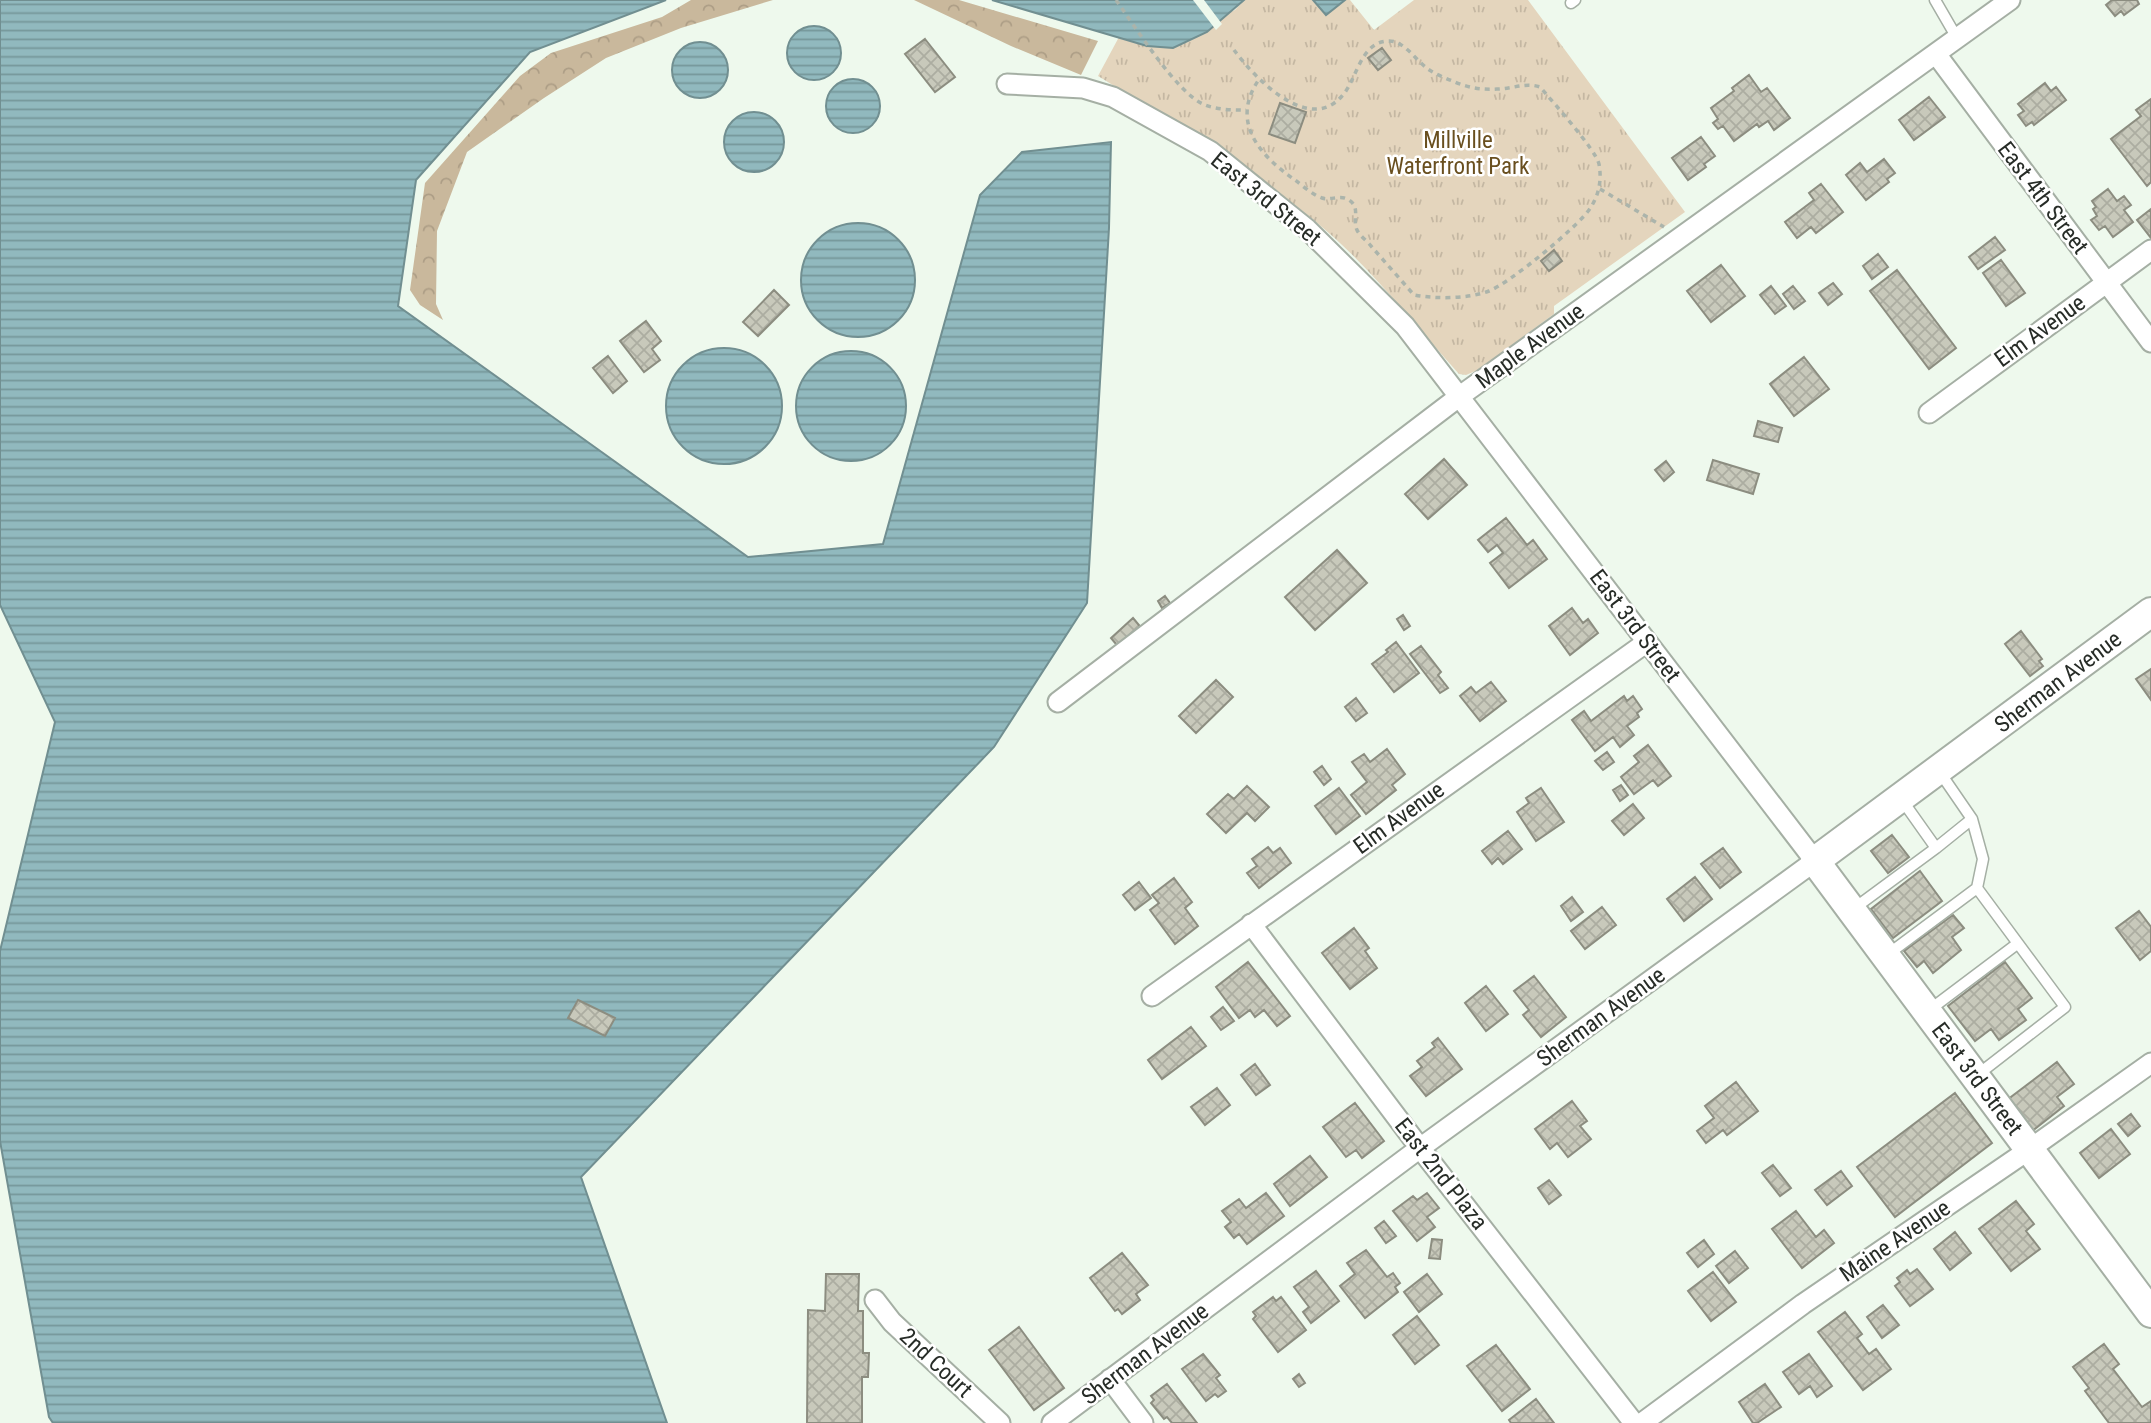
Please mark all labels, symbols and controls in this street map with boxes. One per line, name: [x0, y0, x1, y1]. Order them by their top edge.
park label: Millville Waterfront Park: [1387, 127, 1530, 180]
street label: East 4th Street: [1992, 137, 2094, 259]
street label: East 3rd Street: [1206, 146, 1326, 252]
street label: Elm Avenue: [1989, 289, 2091, 373]
street label: Maple Avenue: [1471, 298, 1589, 394]
street label: East 3rd Street: [1584, 564, 1686, 688]
street label: Sherman Avenue: [1989, 626, 2127, 738]
street label: Elm Avenue: [1348, 776, 1450, 860]
street label: Sherman Avenue: [1532, 961, 1670, 1073]
street label: East 3rd Street: [1926, 1017, 2028, 1141]
street label: East 2nd Plaza: [1389, 1113, 1493, 1235]
street label: Maine Avenue: [1835, 1194, 1955, 1288]
street label: Sherman Avenue: [1076, 1298, 1214, 1410]
street label: 2nd Court: [894, 1323, 978, 1403]

